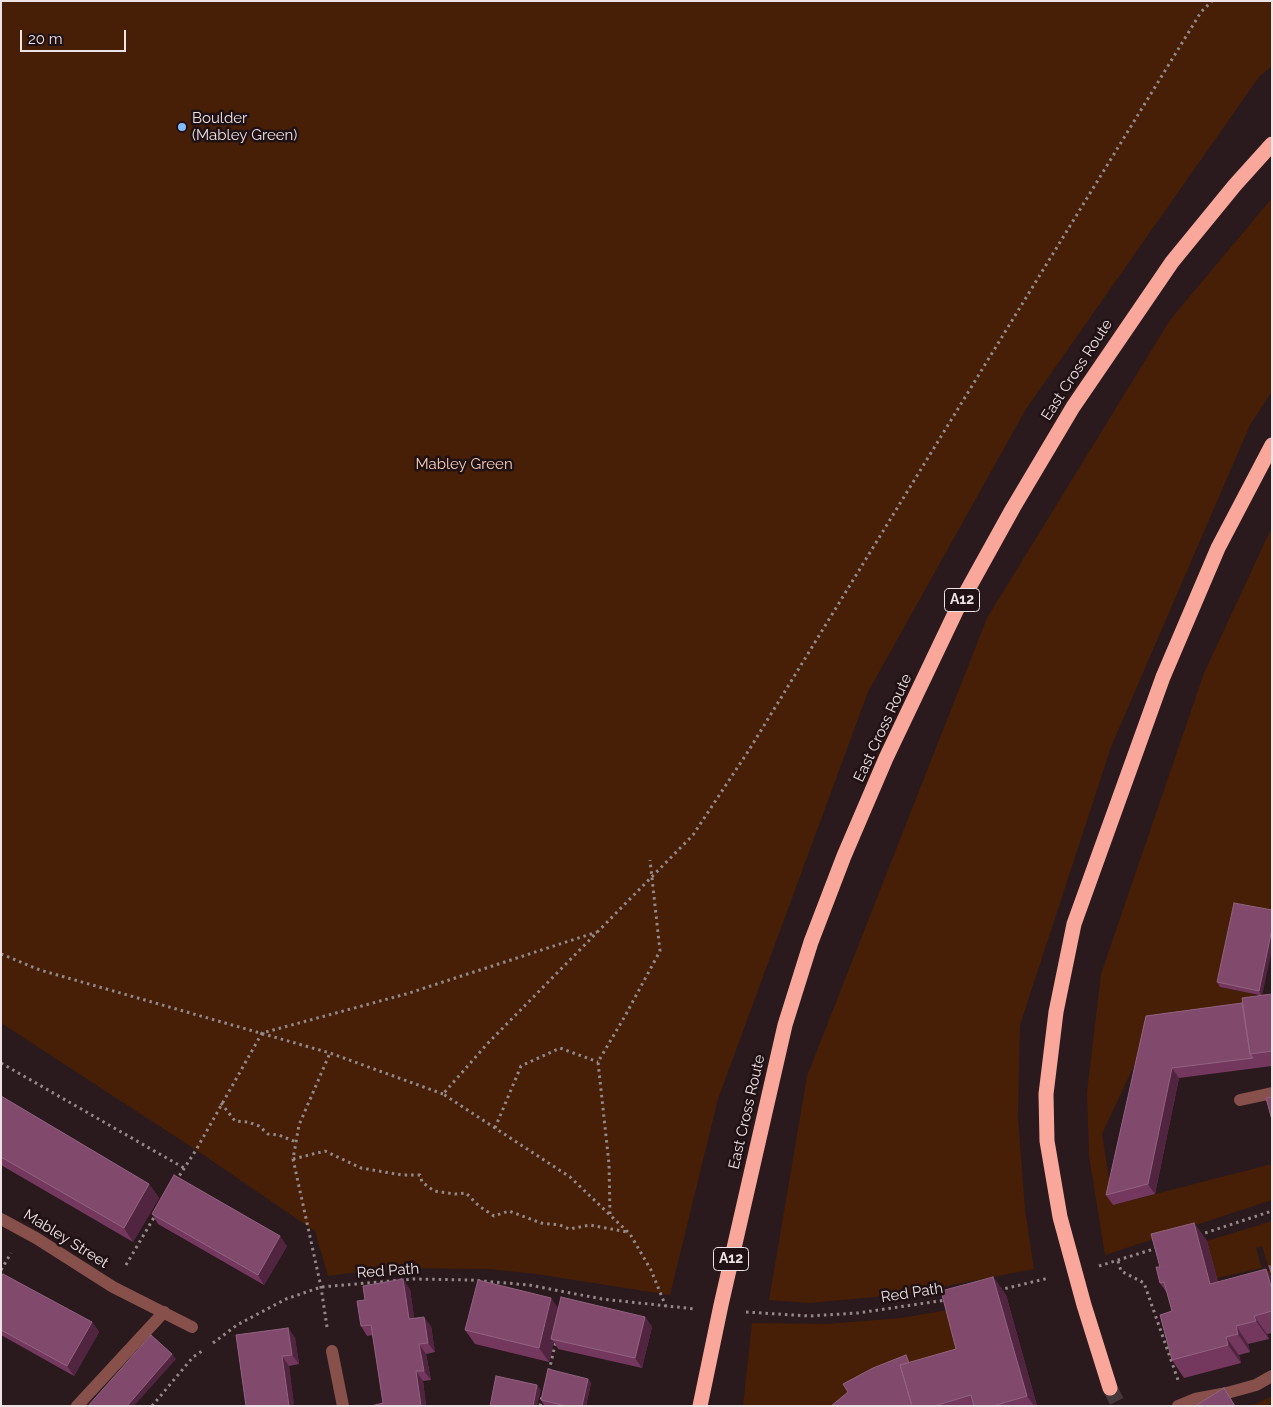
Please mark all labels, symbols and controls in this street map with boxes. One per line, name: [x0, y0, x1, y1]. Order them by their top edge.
scale bar: [22, 20, 129, 52]
text: 20 m: [28, 30, 63, 48]
place label: Boulder (Mabley Green): [192, 109, 297, 144]
marker: Boulder (Mabley Green): [176, 121, 188, 133]
street label: East Cross Route: [1038, 316, 1116, 424]
park label: Mabley Green: [415, 455, 513, 473]
road number: A12: [944, 588, 980, 612]
street label: East Cross Route: [850, 671, 916, 785]
street label: East Cross Route: [725, 1053, 769, 1171]
street label: Mabley Street: [20, 1206, 112, 1272]
road number: A12: [714, 1248, 748, 1270]
street label: Red Path: [356, 1260, 420, 1282]
street label: Red Path: [880, 1279, 944, 1307]

